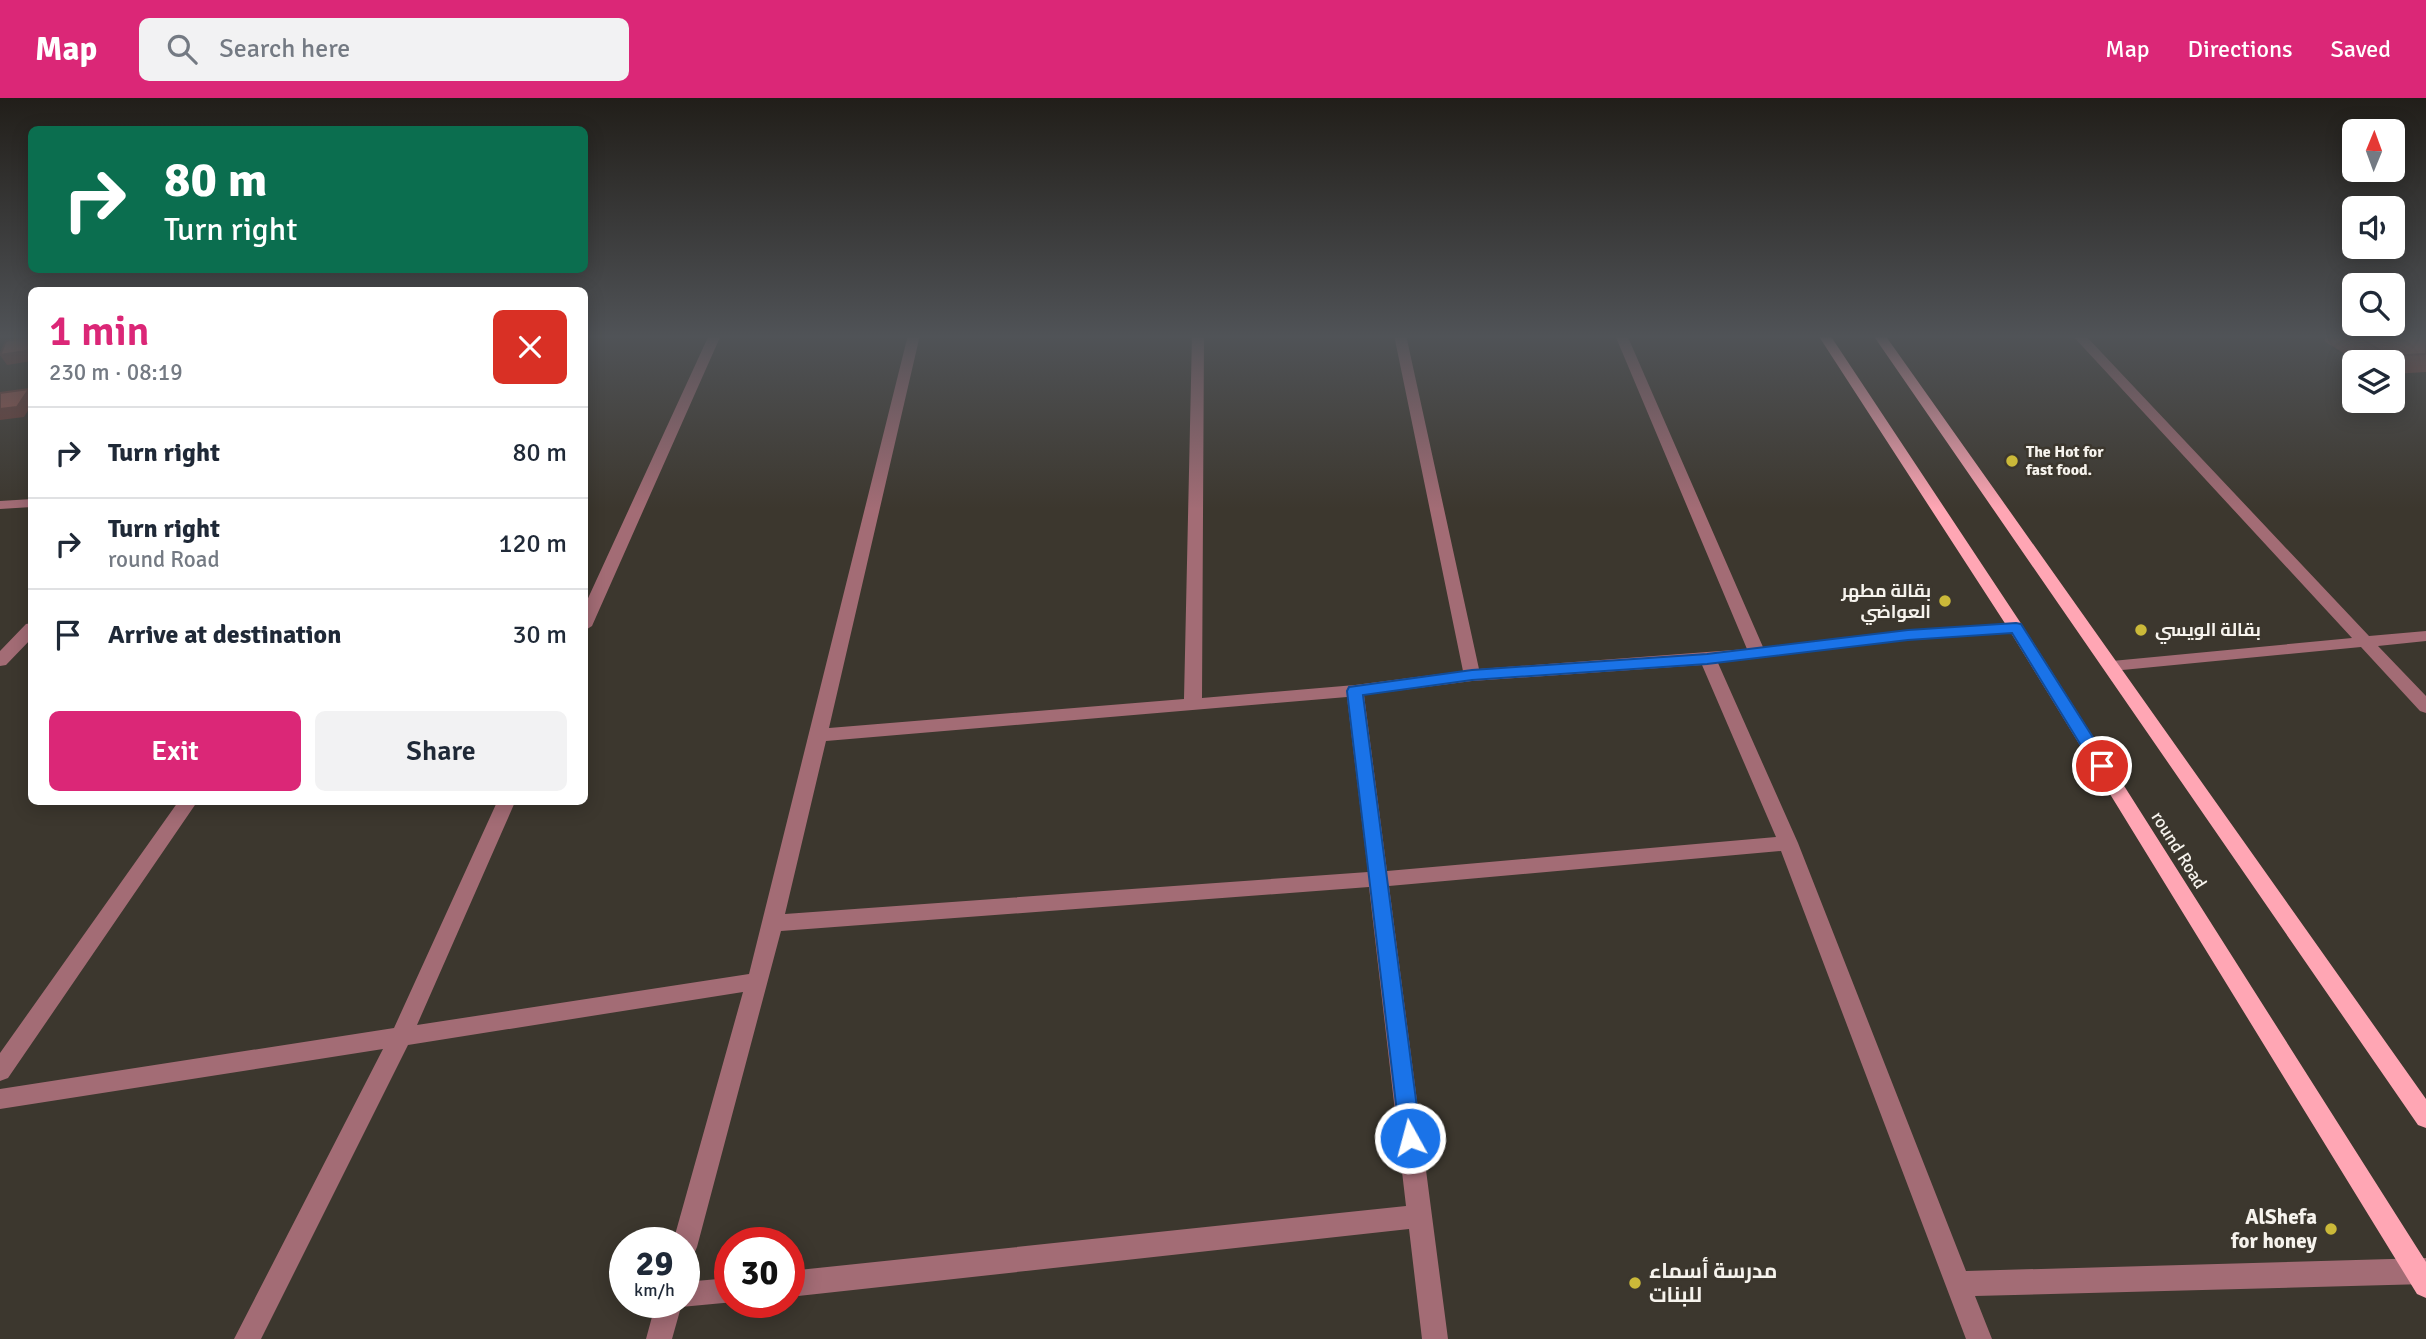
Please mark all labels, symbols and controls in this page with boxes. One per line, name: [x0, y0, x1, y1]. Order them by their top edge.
search box: [139, 18, 629, 81]
text: Map: [35, 29, 97, 70]
icon: search: [163, 30, 201, 68]
text: Search here: [219, 33, 350, 65]
text: Map: [2105, 34, 2150, 64]
text: Directions: [2188, 34, 2293, 64]
text: Saved: [2331, 34, 2391, 64]
north arrow: [2342, 119, 2404, 182]
map controls: [2342, 119, 2405, 413]
text: 80 m: [164, 150, 267, 210]
icon: right: [49, 154, 140, 245]
button: sound: [2342, 196, 2405, 259]
text: Turn right: [164, 210, 297, 249]
button: search: [2342, 273, 2405, 336]
text: 1 min: [49, 306, 150, 357]
button: close: [493, 310, 567, 384]
button: layers: [2342, 350, 2405, 413]
text: 230 m · 08:19: [49, 358, 183, 387]
icon: right: [49, 434, 87, 472]
text: Turn right: [108, 437, 220, 469]
text: 80 m: [512, 437, 567, 469]
place label: The Hot for fast food.: [2025, 442, 2104, 480]
marker: The Hot for fast food.: [2004, 453, 2020, 469]
text: Turn right: [108, 513, 220, 545]
icon: right: [49, 525, 87, 563]
text: 120 m: [498, 528, 567, 560]
text: round Road: [108, 545, 220, 574]
place label: بقالة مطهر العواضي: [1840, 580, 1931, 626]
marker: بقالة مطهر العواضي: [1937, 593, 1953, 609]
icon: arrive: [49, 616, 87, 654]
text: Arrive at destination: [108, 619, 341, 651]
text: 30 m: [512, 619, 567, 651]
place label: بقالة الويسي: [2155, 619, 2261, 644]
marker: بقالة الويسي: [2133, 622, 2149, 638]
button: Exit: [49, 711, 301, 791]
button: Share: [315, 711, 567, 791]
pin: [2072, 736, 2132, 796]
icon: arrive: [2083, 747, 2121, 785]
street label: round Road: [2147, 807, 2211, 893]
position arrow: [1373, 1101, 1447, 1175]
place label: AlShefa for honey: [2230, 1204, 2318, 1254]
marker: AlShefa for honey: [2323, 1221, 2339, 1237]
speed limit sign: 30: [714, 1227, 805, 1318]
text: 29: [636, 1242, 673, 1285]
place label: مدرسة أسماء للبنات: [1649, 1257, 1777, 1308]
marker: مدرسة أسماء للبنات: [1627, 1275, 1643, 1291]
text: km/h: [634, 1279, 675, 1301]

